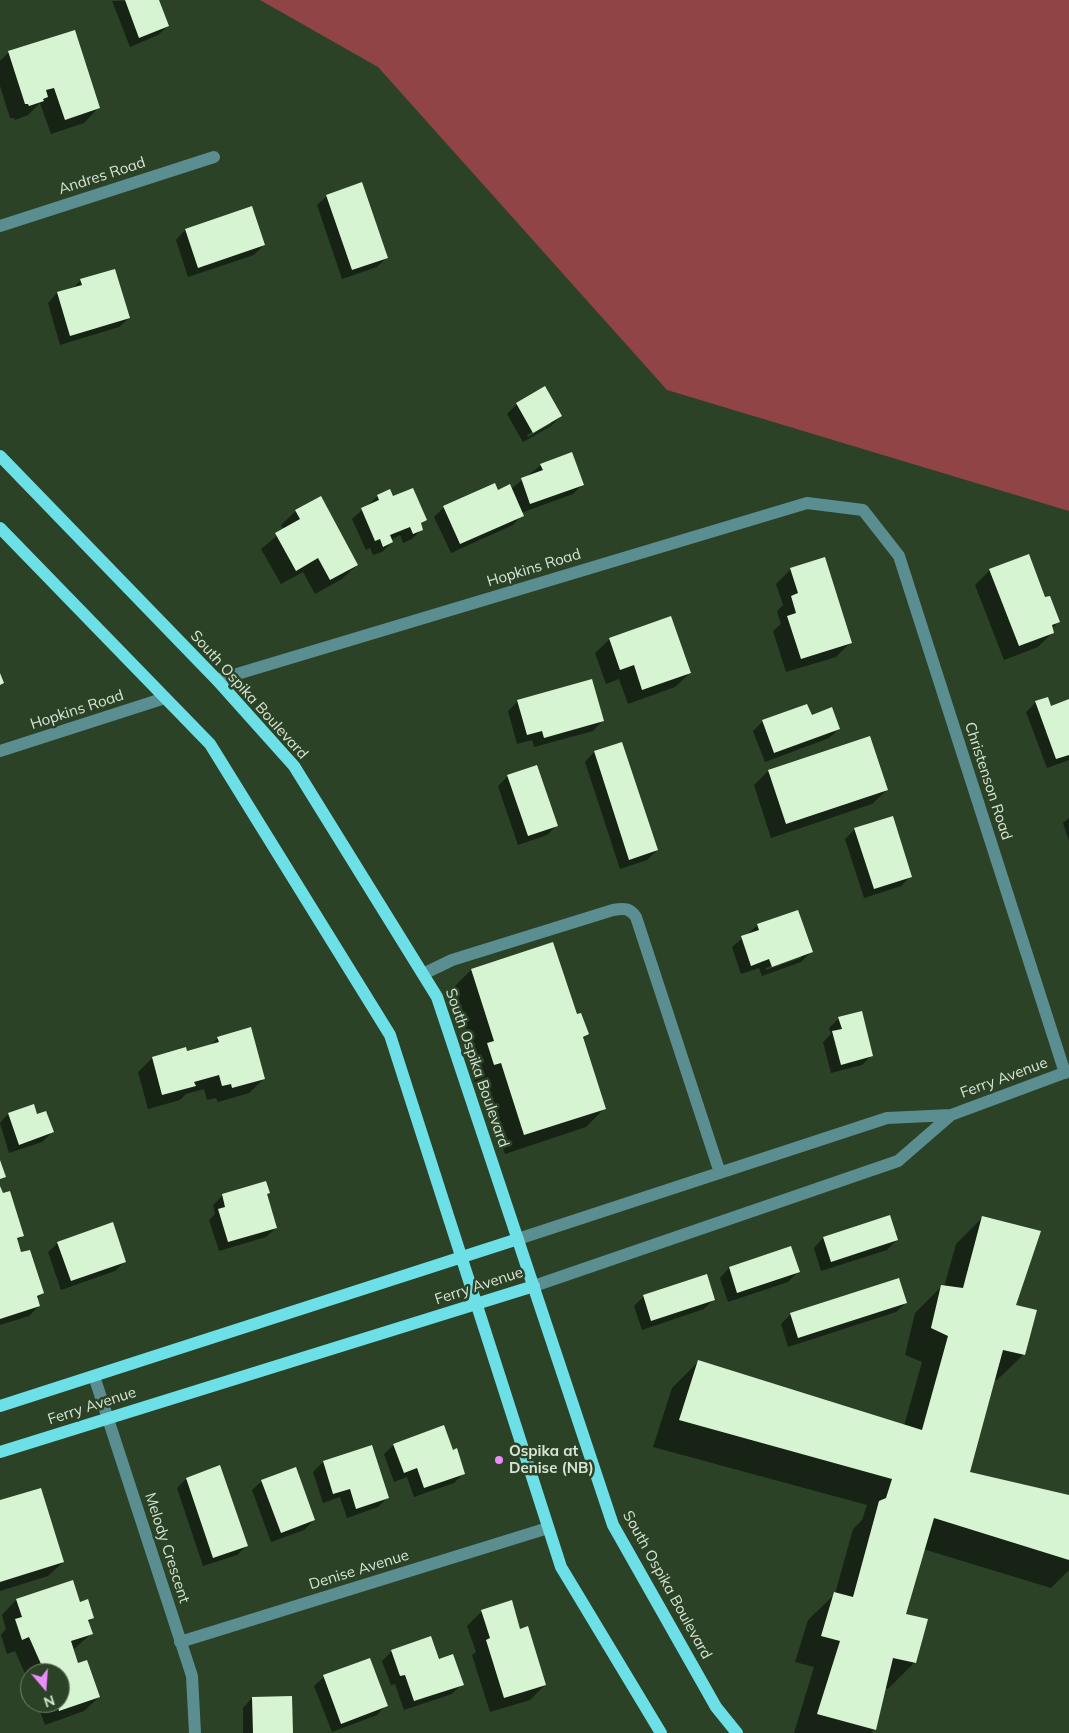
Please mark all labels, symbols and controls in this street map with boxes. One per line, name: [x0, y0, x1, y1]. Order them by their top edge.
street label: Andres Road: [56, 153, 148, 199]
street label: Hopkins Road: [485, 545, 583, 591]
street label: South Ospika Boulevard: [186, 627, 312, 763]
street label: Hopkins Road: [28, 686, 126, 734]
street label: Christenson Road: [960, 720, 1016, 842]
street label: South Ospika Boulevard: [441, 986, 513, 1150]
street label: Ferry Avenue: [958, 1054, 1050, 1102]
street label: Ferry Avenue: [433, 1263, 525, 1309]
street label: Ferry Avenue: [46, 1383, 138, 1429]
place label: Ospika at Denise (NB): [509, 1442, 594, 1477]
marker: Ospika at Denise (NB): [493, 1454, 505, 1466]
street label: Melody Crescent: [141, 1491, 193, 1605]
street label: South Ospika Boulevard: [619, 1508, 715, 1662]
street label: Denise Avenue: [307, 1546, 411, 1594]
north arrow: [20, 1663, 70, 1713]
text: N: [42, 1691, 57, 1712]

